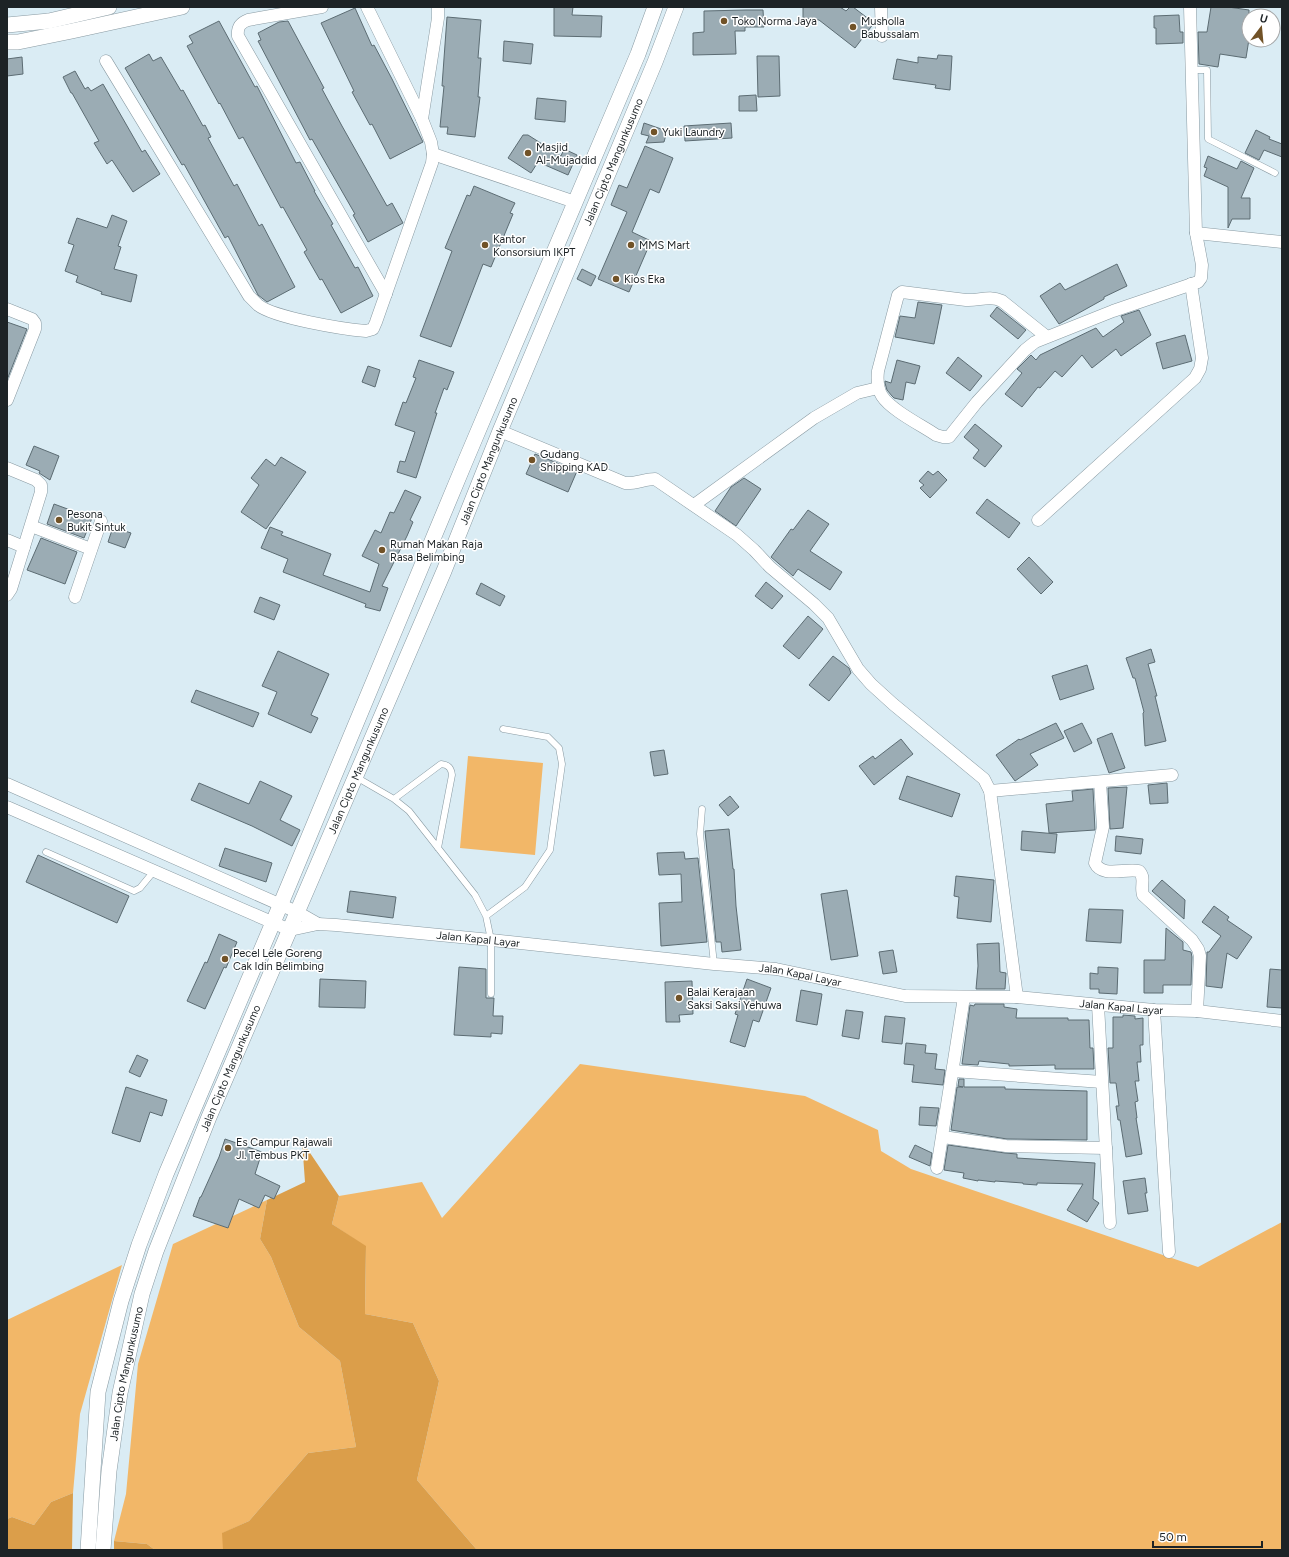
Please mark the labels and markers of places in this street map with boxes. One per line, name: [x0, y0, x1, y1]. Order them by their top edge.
place label: Toko Norma Jaya: [732, 15, 817, 28]
place label: Musholla Babussalam: [861, 15, 919, 41]
marker: Toko Norma Jaya: [719, 16, 729, 26]
marker: Musholla Babussalam: [848, 22, 858, 32]
place label: Yuki Laundry: [662, 126, 725, 139]
marker: Yuki Laundry: [649, 127, 659, 137]
place label: Masjid Al-Mujaddid: [536, 141, 596, 167]
marker: Masjid Al-Mujaddid: [523, 148, 533, 158]
place label: Kantor Konsorsium IKPT: [493, 233, 575, 259]
place label: MMS Mart: [639, 239, 690, 252]
marker: Kantor Konsorsium IKPT: [480, 240, 490, 250]
marker: MMS Mart: [626, 240, 636, 250]
place label: Kios Eka: [624, 273, 665, 286]
marker: Kios Eka: [611, 274, 621, 284]
place label: Gudang Shipping KAD: [540, 448, 608, 474]
marker: Gudang Shipping KAD: [527, 455, 537, 465]
place label: Pesona Bukit Sintuk: [67, 508, 126, 534]
marker: Pesona Bukit Sintuk: [54, 515, 64, 525]
place label: Rumah Makan Raja Rasa Belimbing: [390, 538, 483, 564]
marker: Rumah Makan Raja Rasa Belimbing: [377, 545, 387, 555]
place label: Pecel Lele Goreng Cak Idin Belimbing: [233, 947, 324, 973]
marker: Pecel Lele Goreng Cak Idin Belimbing: [220, 954, 230, 964]
place label: Balai Kerajaan Saksi Saksi Yehuwa: [687, 986, 782, 1012]
marker: Balai Kerajaan Saksi Saksi Yehuwa: [674, 993, 684, 1003]
place label: Es Campur Rajawali Jl. Tembus PKT: [236, 1136, 332, 1162]
marker: Es Campur Rajawali Jl. Tembus PKT: [223, 1143, 233, 1153]

